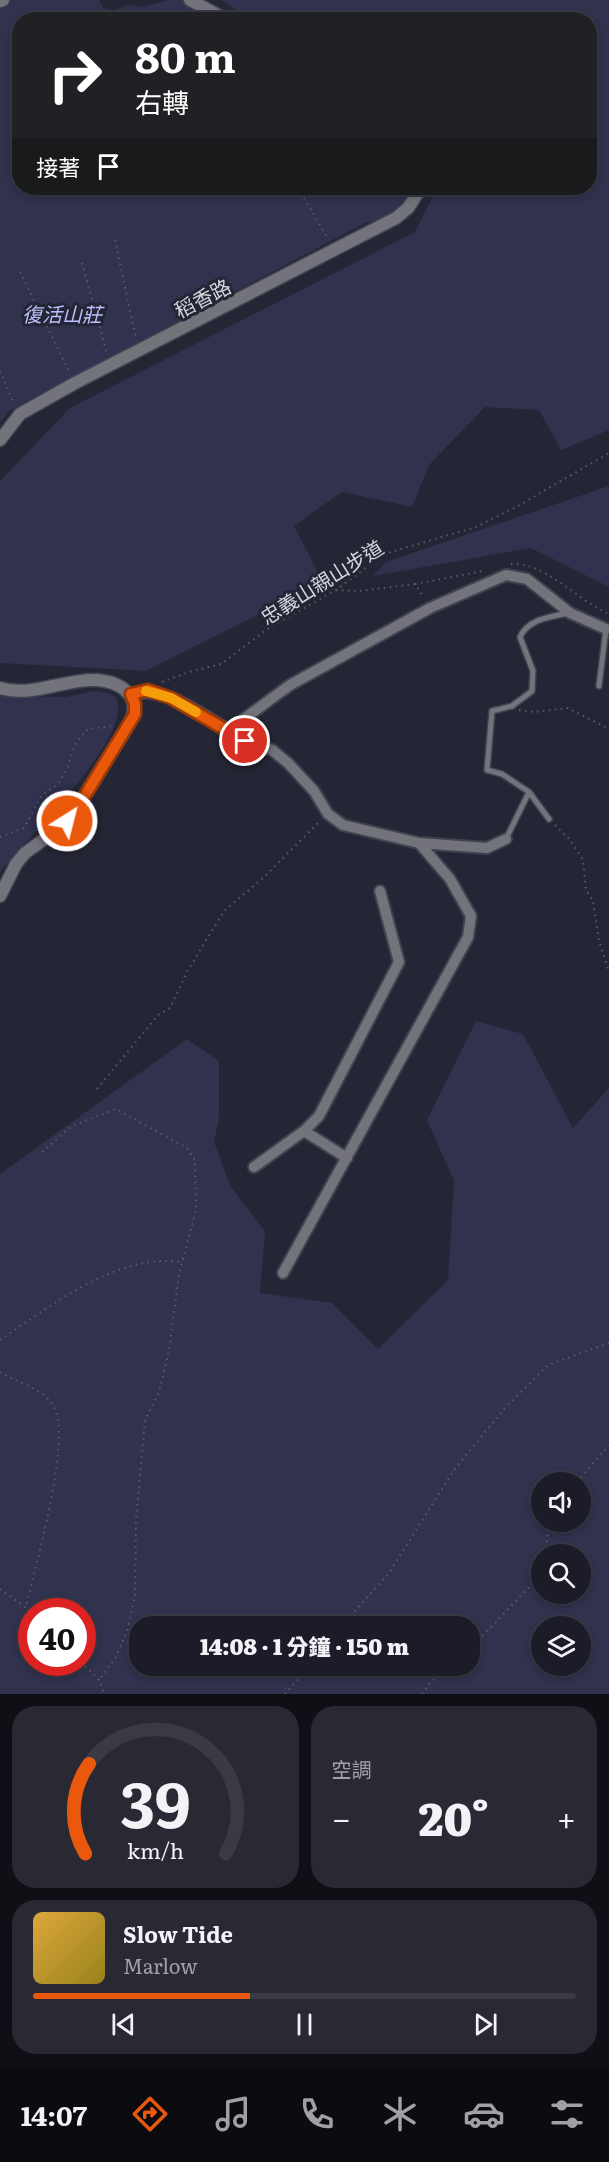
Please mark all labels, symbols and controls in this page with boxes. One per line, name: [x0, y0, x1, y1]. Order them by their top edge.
text: 80 m: [135, 24, 236, 86]
icon: right: [36, 36, 114, 114]
text: 右轉: [135, 81, 189, 121]
text: 接著: [36, 150, 80, 183]
icon: arrive: [92, 150, 125, 183]
street label: 稻香路: [168, 270, 236, 324]
park label: 復活山莊: [22, 298, 105, 328]
street label: 忠義山親山步道: [254, 531, 388, 631]
pin: [219, 715, 270, 766]
icon: arrive: [228, 724, 261, 757]
position arrow: [35, 789, 99, 853]
map controls: [531, 1472, 591, 1676]
button: sound: [531, 1472, 591, 1532]
button: search: [531, 1544, 591, 1604]
speed limit sign: 40: [18, 1598, 96, 1676]
button: layers: [531, 1616, 591, 1676]
text: 14:08 · 1 分鐘 · 150 m: [200, 1629, 409, 1662]
text: 空調: [332, 1753, 372, 1783]
text: 39: [120, 1755, 191, 1847]
text: 20°: [418, 1783, 489, 1850]
text: −: [332, 1792, 351, 1841]
text: +: [557, 1792, 576, 1841]
text: km/h: [127, 1834, 184, 1866]
text: Slow Tide: [123, 1917, 233, 1950]
text: Marlow: [123, 1950, 198, 1980]
icon: previous: [107, 2008, 140, 2041]
icon: pause: [288, 2008, 321, 2041]
icon: next: [469, 2008, 502, 2041]
icon: directions: [129, 2093, 171, 2135]
icon: music: [212, 2093, 254, 2135]
icon: phone: [296, 2093, 338, 2135]
icon: climate: [379, 2093, 421, 2135]
icon: car: [463, 2093, 505, 2135]
icon: filters: [546, 2093, 588, 2135]
text: 14:07: [21, 2094, 87, 2134]

